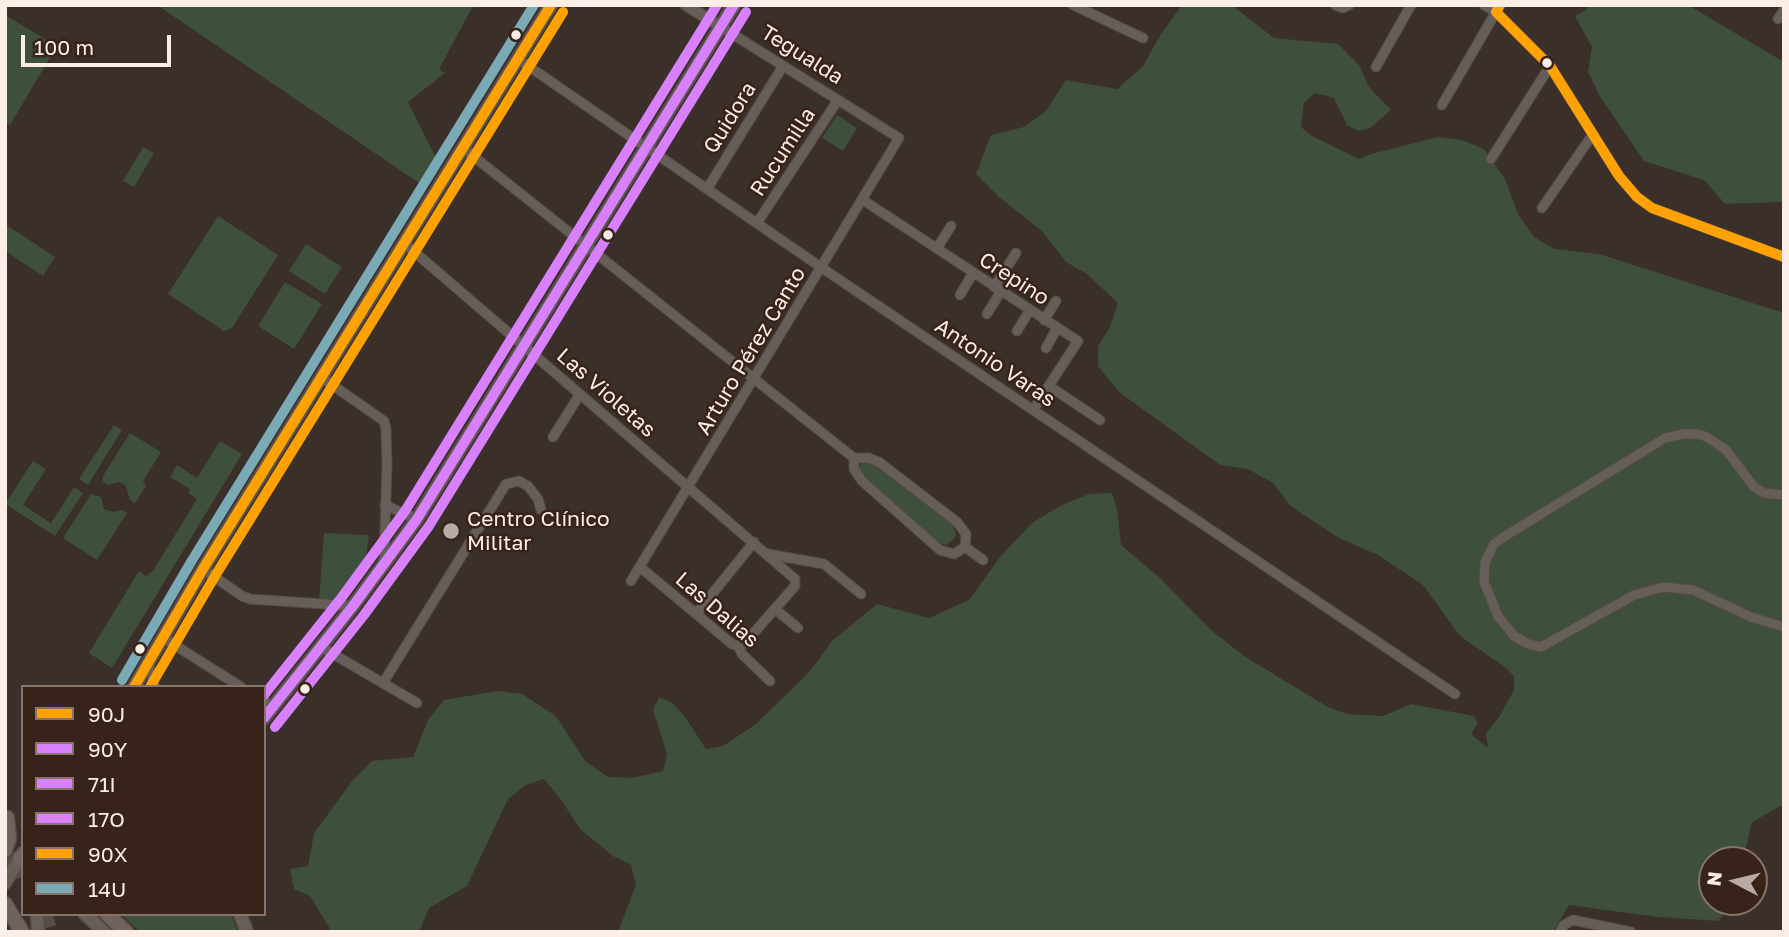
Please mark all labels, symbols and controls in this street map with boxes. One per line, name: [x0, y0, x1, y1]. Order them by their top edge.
street label: Tegualda: [756, 20, 848, 90]
scale bar: [24, 21, 175, 65]
unlabelled marker: [509, 28, 523, 42]
text: 100 m: [34, 34, 94, 60]
unlabelled marker: [1540, 56, 1554, 70]
street label: Quidora: [698, 78, 762, 158]
street label: Rucumilla: [745, 103, 821, 201]
unlabelled marker: [601, 228, 615, 242]
street label: Crepino: [974, 247, 1054, 311]
street label: Arturo Pérez Canto: [691, 263, 811, 439]
street label: Antonio Varas: [930, 313, 1060, 413]
street label: Las Violetas: [551, 343, 661, 443]
place label: Centro Clínico Militar: [467, 506, 610, 556]
marker: Centro Clínico Militar: [441, 521, 461, 541]
street label: Las Dalias: [670, 567, 764, 653]
unlabelled marker: [133, 642, 147, 656]
unlabelled marker: [298, 682, 312, 696]
legend: [21, 685, 266, 916]
text: 90J: [88, 701, 125, 727]
text: 90Y: [88, 736, 127, 762]
text: 71I: [88, 771, 116, 797]
text: 17O: [88, 806, 125, 832]
text: 90X: [88, 841, 128, 867]
north arrow: [1698, 846, 1768, 916]
text: N: [1701, 870, 1726, 887]
text: 14U: [88, 876, 126, 902]

